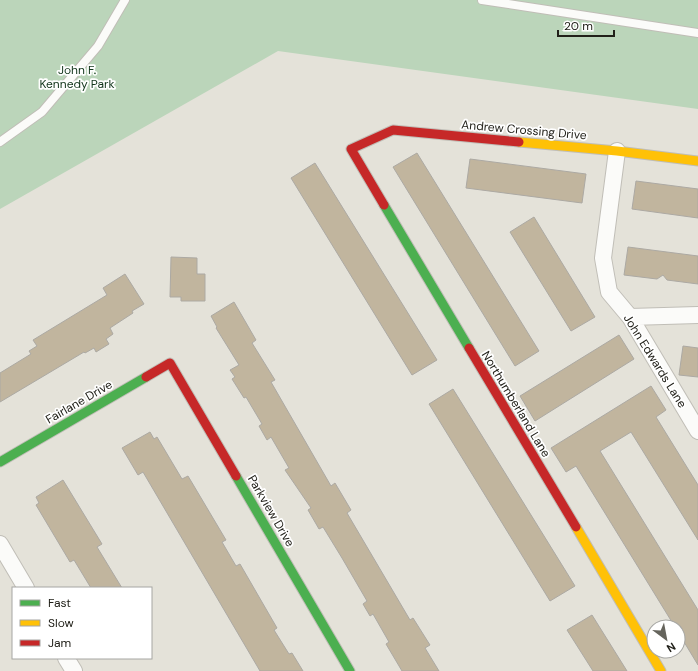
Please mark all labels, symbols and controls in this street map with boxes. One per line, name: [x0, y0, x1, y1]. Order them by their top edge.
scale bar: [558, 12, 614, 38]
text: 20 m: [564, 18, 593, 34]
park label: John F. Kennedy Park: [39, 62, 115, 92]
street label: Andrew Crossing Drive: [461, 117, 587, 143]
street label: John Edwards Lane: [620, 311, 690, 411]
street label: Northumberland Lane: [478, 348, 554, 460]
street label: Fairlane Drive: [43, 376, 115, 428]
street label: Parkview Drive: [244, 472, 298, 550]
legend: [12, 587, 152, 659]
text: Fast: [48, 595, 71, 611]
text: Slow: [48, 615, 74, 631]
north arrow: [646, 619, 686, 659]
text: Jam: [48, 635, 71, 651]
text: N: [664, 639, 678, 656]

